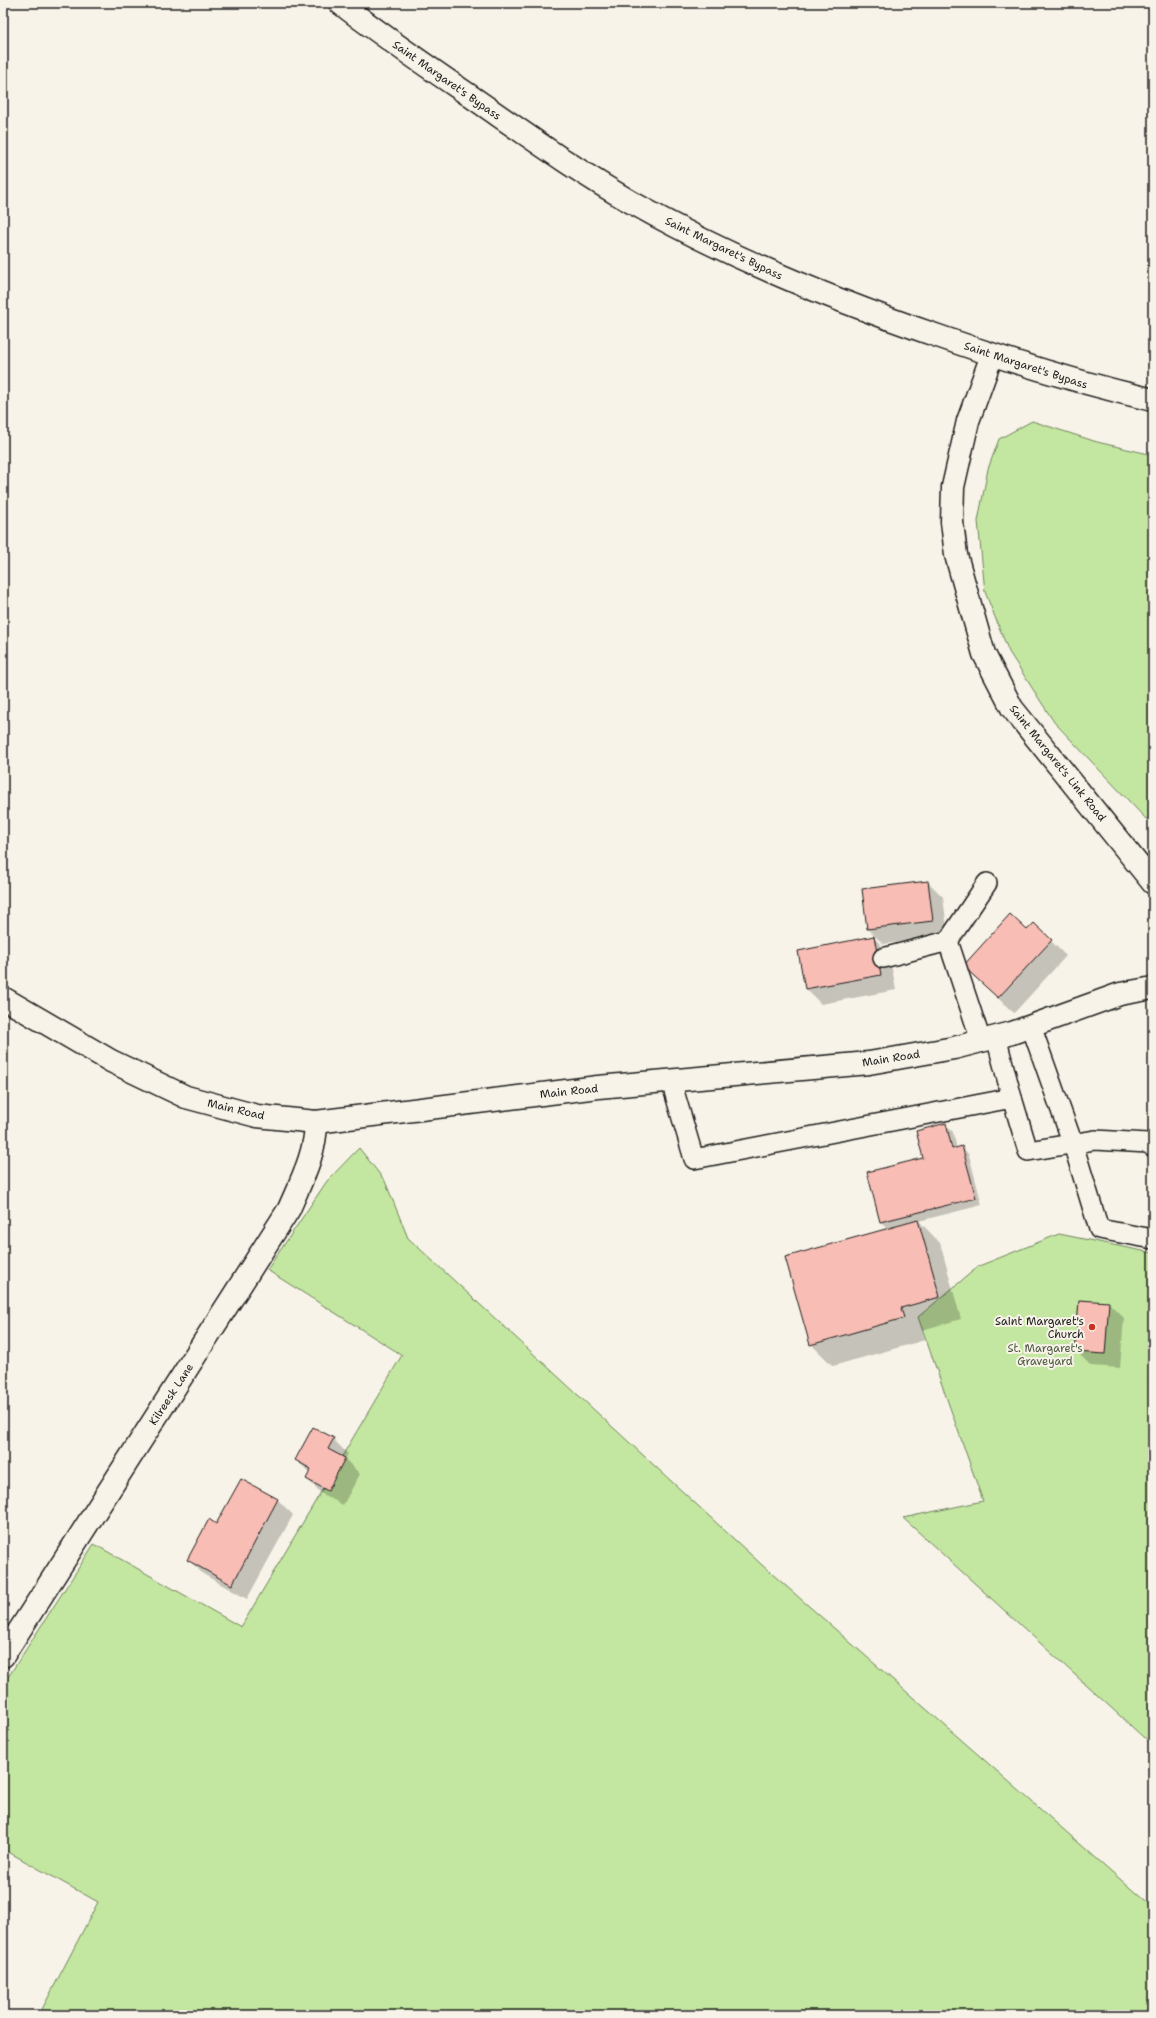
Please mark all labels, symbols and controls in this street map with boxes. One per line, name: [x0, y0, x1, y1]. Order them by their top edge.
street label: Saint Margaret's Bypass: [389, 37, 504, 124]
street label: Saint Margaret's Bypass: [662, 213, 785, 284]
street label: Saint Margaret's Bypass: [962, 338, 1090, 393]
street label: Saint Margaret's Link Road: [1006, 702, 1109, 825]
street label: Main Road: [861, 1047, 921, 1070]
street label: Main Road: [539, 1081, 599, 1102]
street label: Main Road: [206, 1096, 266, 1123]
place label: Saint Margaret's Church: [995, 1314, 1084, 1342]
marker: Saint Margaret's Church: [1087, 1322, 1097, 1332]
park label: St. Margaret's Graveyard: [1007, 1341, 1083, 1369]
street label: Kilreesk Lane: [146, 1360, 197, 1428]

